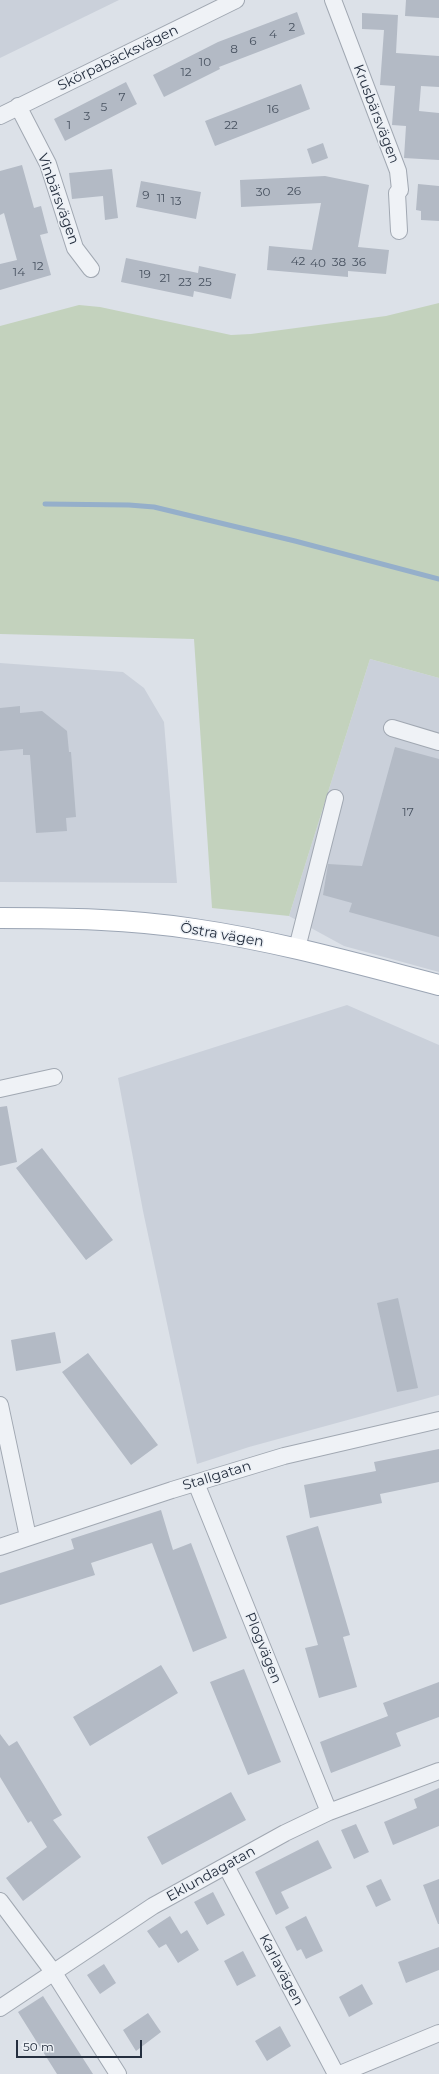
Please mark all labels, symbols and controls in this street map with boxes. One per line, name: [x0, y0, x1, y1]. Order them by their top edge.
house number: 2: [289, 20, 295, 34]
street label: Skörpabäcksvägen: [55, 22, 181, 94]
house number: 4: [269, 27, 277, 41]
house number: 6: [249, 34, 257, 48]
house number: 8: [230, 42, 238, 56]
house number: 10: [199, 55, 211, 69]
street label: Krusbärsvägen: [349, 62, 403, 166]
house number: 12: [180, 65, 192, 79]
house number: 7: [118, 90, 126, 104]
house number: 5: [101, 100, 107, 114]
house number: 16: [267, 102, 279, 116]
house number: 3: [84, 109, 90, 123]
house number: 1: [67, 118, 71, 132]
house number: 22: [224, 118, 238, 132]
street label: Vinbärsvägen: [34, 151, 82, 247]
house number: 26: [287, 184, 301, 198]
house number: 30: [256, 185, 270, 199]
house number: 9: [142, 188, 150, 202]
house number: 11: [157, 191, 165, 205]
house number: 13: [170, 194, 182, 208]
house number: 42: [291, 254, 305, 268]
house number: 38: [332, 255, 346, 269]
house number: 36: [352, 255, 366, 269]
house number: 40: [310, 256, 326, 270]
house number: 12: [32, 259, 44, 273]
house number: 14: [13, 265, 25, 279]
house number: 19: [139, 267, 151, 281]
house number: 21: [159, 271, 171, 285]
house number: 23: [178, 275, 192, 289]
house number: 25: [198, 275, 212, 289]
house number: 17: [402, 805, 414, 819]
street label: Östra vägen: [179, 919, 265, 951]
street label: Stallgatan: [181, 1458, 253, 1494]
street label: Plogvägen: [241, 1610, 285, 1686]
street label: Eklundagatan: [164, 1843, 258, 1905]
street label: Karlavägen: [255, 1931, 307, 2009]
scale bar: [18, 2032, 144, 2058]
text: 50 m: [23, 2039, 54, 2054]

